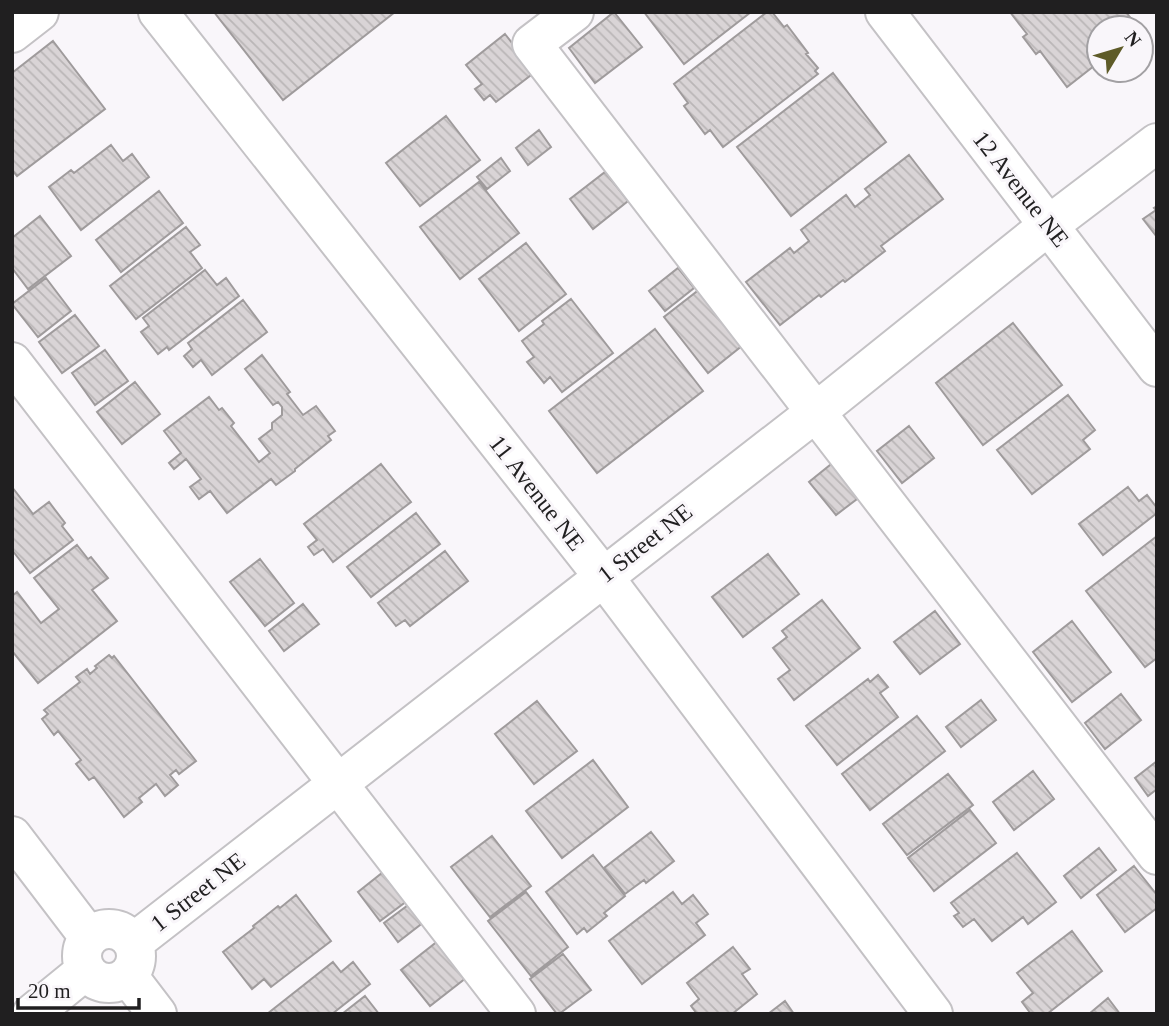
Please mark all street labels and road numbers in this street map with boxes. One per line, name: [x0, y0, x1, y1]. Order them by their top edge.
street label: 12 Avenue NE: [968, 126, 1074, 252]
street label: 11 Avenue NE: [484, 430, 590, 556]
street label: 1 Street NE: [593, 498, 697, 588]
street label: 1 Street NE: [146, 847, 250, 937]

